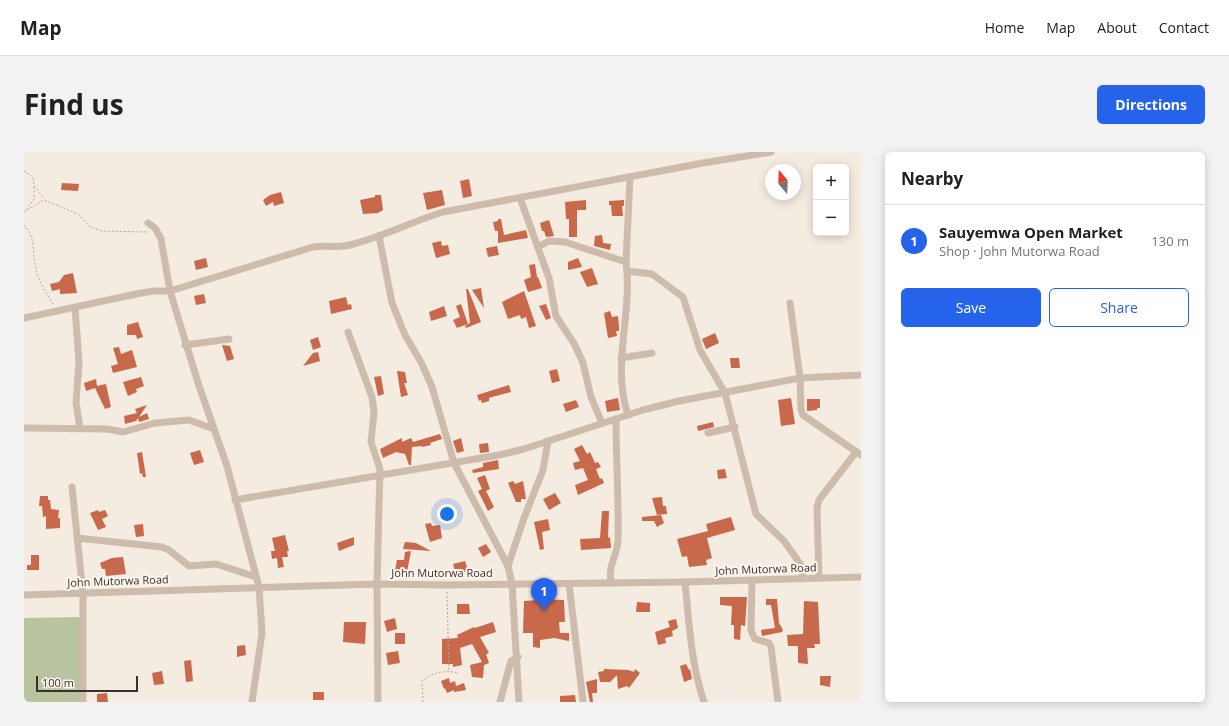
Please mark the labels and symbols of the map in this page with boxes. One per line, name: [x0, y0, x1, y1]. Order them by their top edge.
north arrow: [765, 164, 801, 200]
your location: [437, 504, 457, 524]
street label: John Mutorwa Road: [714, 559, 817, 578]
street label: John Mutorwa Road: [390, 565, 493, 580]
street label: John Mutorwa Road: [66, 571, 169, 590]
pin: 1: [531, 578, 557, 611]
scale bar: [36, 674, 138, 693]

